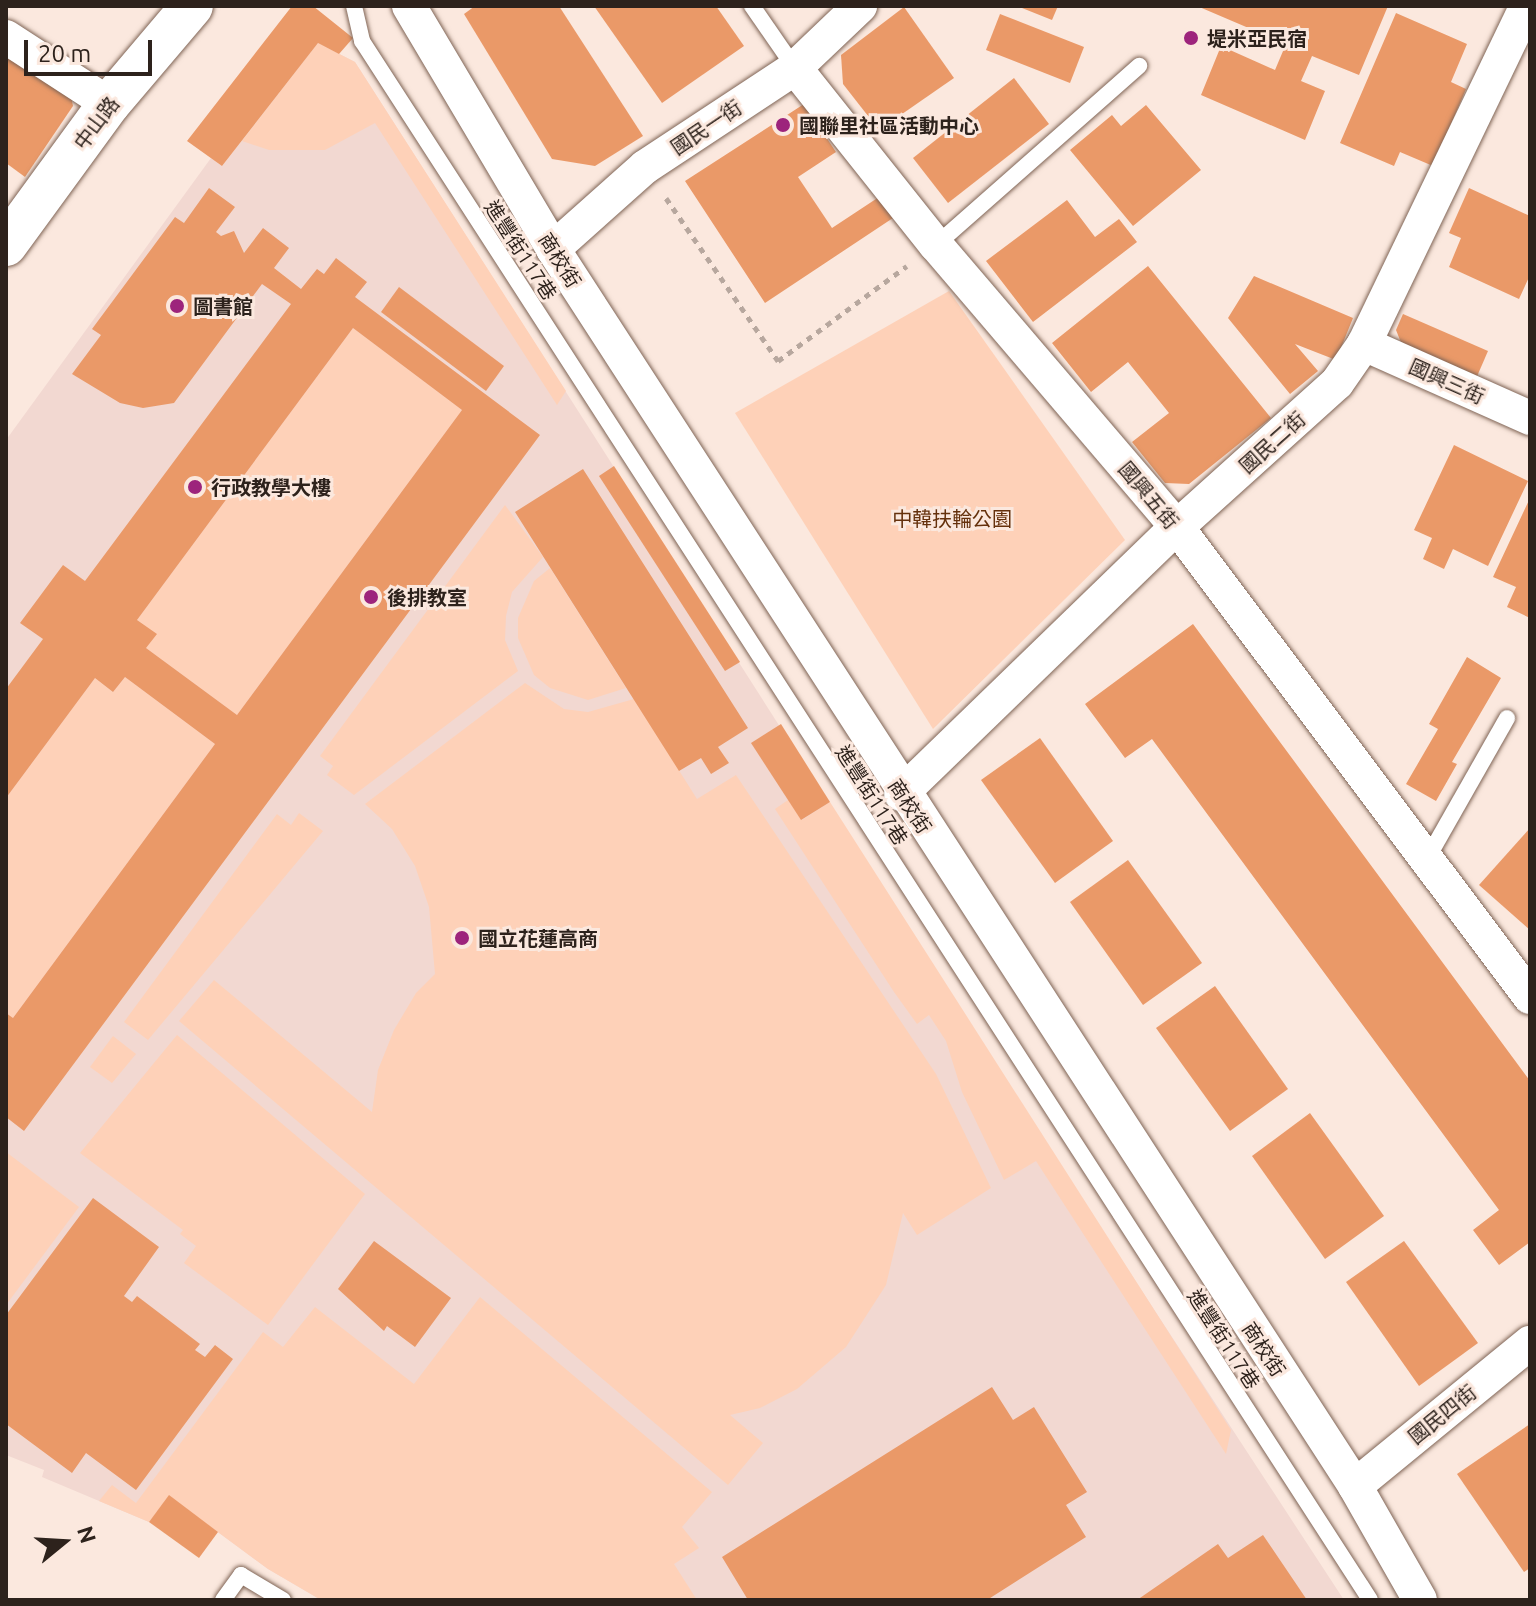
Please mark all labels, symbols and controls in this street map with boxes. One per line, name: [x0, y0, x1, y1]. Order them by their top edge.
scale bar: [28, 24, 156, 74]
place label: 堤米亞民宿: [1207, 26, 1307, 50]
marker: 堤米亞民宿: [1182, 29, 1200, 47]
text: 20 m: [38, 40, 91, 67]
street label: 中山路: [68, 92, 124, 154]
street label: 國民一街: [666, 95, 746, 159]
place label: 國聯里社區活動中心: [799, 113, 979, 137]
marker: 國聯里社區活動中心: [774, 116, 792, 134]
street label: 進豐街117巷: [480, 196, 562, 304]
street label: 商校街: [534, 228, 586, 292]
place label: 圖書館: [193, 294, 253, 318]
marker: 圖書館: [168, 297, 186, 315]
street label: 國興三街: [1406, 354, 1488, 408]
street label: 國民二街: [1234, 406, 1310, 478]
street label: 國興五街: [1114, 457, 1184, 533]
place label: 行政教學大樓: [211, 475, 331, 499]
marker: 行政教學大樓: [186, 478, 204, 496]
park label: 中韓扶輪公園: [892, 506, 1012, 530]
place label: 後排教室: [387, 585, 467, 609]
marker: 後排教室: [362, 588, 380, 606]
street label: 進豐街117巷: [831, 741, 913, 849]
street label: 商校街: [884, 774, 936, 838]
place label: 國立花蓮高商: [478, 926, 598, 950]
marker: 國立花蓮高商: [453, 929, 471, 947]
street label: 進豐街117巷: [1183, 1285, 1265, 1393]
street label: 商校街: [1238, 1317, 1290, 1381]
street label: 國民四街: [1403, 1380, 1481, 1448]
north arrow: [24, 1502, 104, 1582]
text: N: [73, 1523, 102, 1546]

